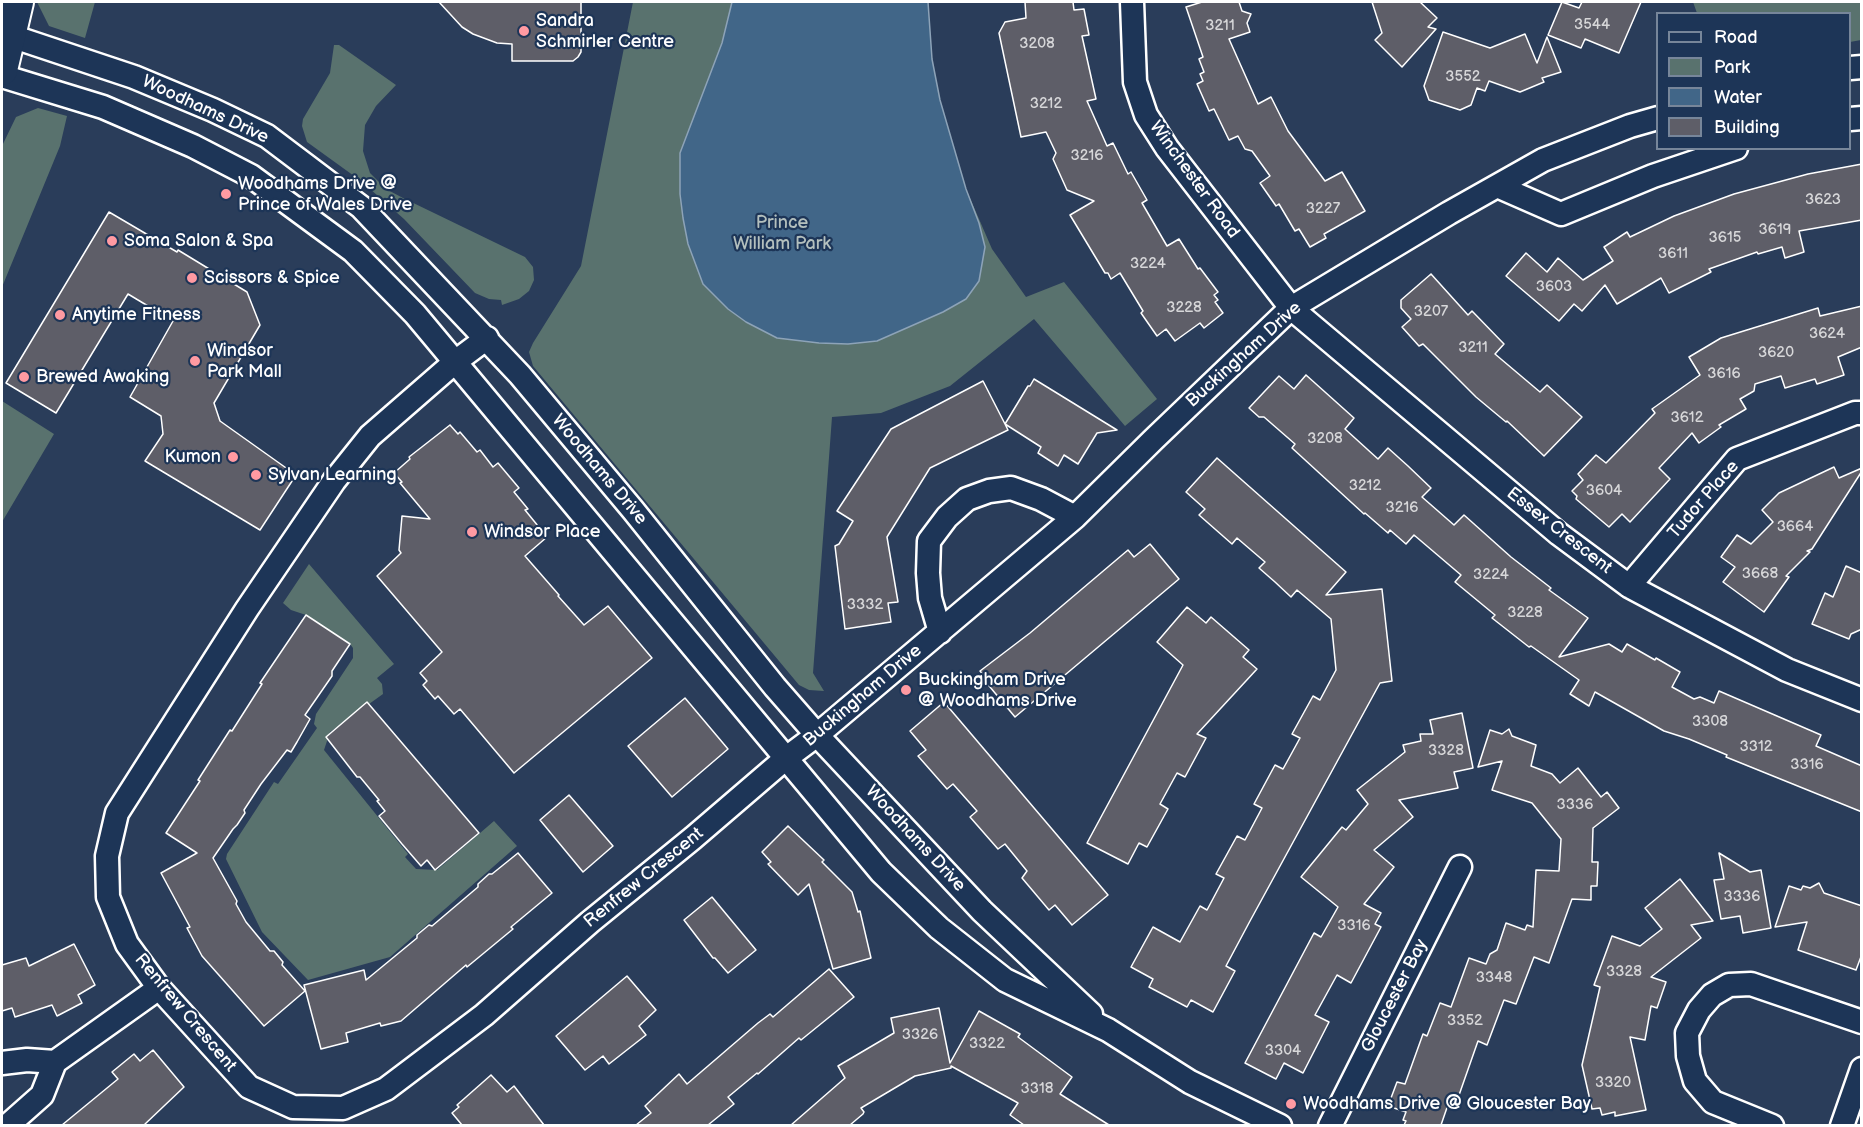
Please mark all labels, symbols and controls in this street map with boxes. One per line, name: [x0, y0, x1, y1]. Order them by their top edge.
place label: Sandra Schmirler Centre: [536, 10, 674, 52]
legend: [1656, 12, 1851, 150]
house number: 3544: [1574, 16, 1610, 34]
house number: 3211: [1205, 17, 1235, 35]
marker: Sandra Schmirler Centre: [517, 24, 531, 38]
text: Road: [1714, 27, 1758, 48]
house number: 3208: [1019, 35, 1055, 53]
text: Park: [1714, 57, 1750, 78]
house number: 3552: [1445, 68, 1481, 86]
street label: Woodhams Drive: [138, 71, 272, 149]
text: Water: [1714, 87, 1762, 108]
house number: 3212: [1030, 95, 1062, 113]
street label: Winchester Road: [1144, 117, 1244, 243]
text: Building: [1714, 117, 1780, 138]
house number: 3216: [1071, 147, 1103, 165]
place label: Woodhams Drive @ Prince of Wales Drive: [238, 173, 412, 216]
marker: Woodhams Drive @ Prince of Wales Drive: [219, 187, 233, 201]
house number: 3623: [1805, 191, 1841, 209]
house number: 3227: [1306, 200, 1340, 218]
park label: Prince William Park: [733, 212, 831, 254]
house number: 3619: [1759, 221, 1791, 239]
house number: 3615: [1709, 229, 1741, 247]
place label: Soma Salon & Spa: [124, 230, 274, 252]
marker: Soma Salon & Spa: [105, 234, 119, 248]
house number: 3611: [1658, 245, 1688, 263]
house number: 3224: [1130, 255, 1166, 273]
place label: Scissors & Spice: [204, 267, 340, 289]
marker: Scissors & Spice: [185, 271, 199, 285]
house number: 3603: [1536, 278, 1572, 296]
street label: Buckingham Drive: [1182, 298, 1306, 412]
house number: 3228: [1166, 299, 1202, 317]
house number: 3207: [1414, 303, 1448, 321]
place label: Anytime Fitness: [72, 304, 201, 326]
marker: Anytime Fitness: [53, 308, 67, 322]
house number: 3624: [1809, 325, 1845, 343]
house number: 3211: [1458, 339, 1488, 357]
place label: Windsor Park Mall: [207, 340, 282, 382]
house number: 3620: [1758, 344, 1794, 362]
marker: Windsor Park Mall: [188, 354, 202, 368]
house number: 3616: [1707, 365, 1741, 383]
place label: Brewed Awaking: [36, 366, 169, 388]
marker: Brewed Awaking: [17, 370, 31, 384]
house number: 3612: [1670, 409, 1704, 427]
street label: Woodhams Drive: [547, 410, 651, 530]
house number: 3208: [1307, 430, 1343, 448]
place label: Kumon: [164, 446, 221, 468]
marker: Kumon: [226, 450, 240, 464]
street label: Tudor Place: [1664, 456, 1744, 544]
place label: Sylvan Learning: [268, 464, 397, 486]
marker: Sylvan Learning: [249, 468, 263, 482]
house number: 3212: [1349, 477, 1381, 495]
house number: 3604: [1586, 482, 1622, 500]
street label: Essex Crescent: [1502, 483, 1616, 579]
house number: 3216: [1386, 499, 1418, 517]
house number: 3664: [1777, 518, 1813, 536]
place label: Windsor Place: [484, 521, 600, 543]
marker: Windsor Place: [465, 525, 479, 539]
house number: 3668: [1742, 565, 1778, 583]
house number: 3224: [1473, 566, 1509, 584]
house number: 3332: [847, 596, 883, 614]
house number: 3228: [1507, 604, 1543, 622]
street label: Buckingham Drive: [799, 640, 927, 752]
place label: Buckingham Drive @ Woodhams Drive: [918, 669, 1077, 712]
marker: Buckingham Drive @ Woodhams Drive: [899, 683, 913, 697]
house number: 3308: [1692, 713, 1728, 731]
house number: 3312: [1739, 738, 1773, 756]
house number: 3328: [1428, 742, 1464, 760]
house number: 3316: [1790, 756, 1824, 774]
street label: Woodhams Drive: [860, 781, 970, 897]
house number: 3336: [1557, 796, 1593, 814]
street label: Renfrew Crescent: [580, 823, 708, 933]
house number: 3336: [1724, 888, 1760, 906]
house number: 3316: [1337, 917, 1371, 935]
street label: Gloucester Bay: [1357, 936, 1433, 1056]
street label: Renfrew Crescent: [129, 950, 241, 1076]
house number: 3328: [1606, 963, 1642, 981]
house number: 3348: [1476, 969, 1512, 987]
house number: 3352: [1447, 1012, 1483, 1030]
house number: 3326: [902, 1026, 938, 1044]
house number: 3322: [969, 1035, 1005, 1053]
house number: 3304: [1265, 1042, 1301, 1060]
house number: 3320: [1595, 1074, 1631, 1092]
house number: 3318: [1021, 1080, 1053, 1098]
place label: Woodhams Drive @ Gloucester Bay: [1303, 1093, 1591, 1115]
marker: Woodhams Drive @ Gloucester Bay: [1284, 1097, 1298, 1111]

